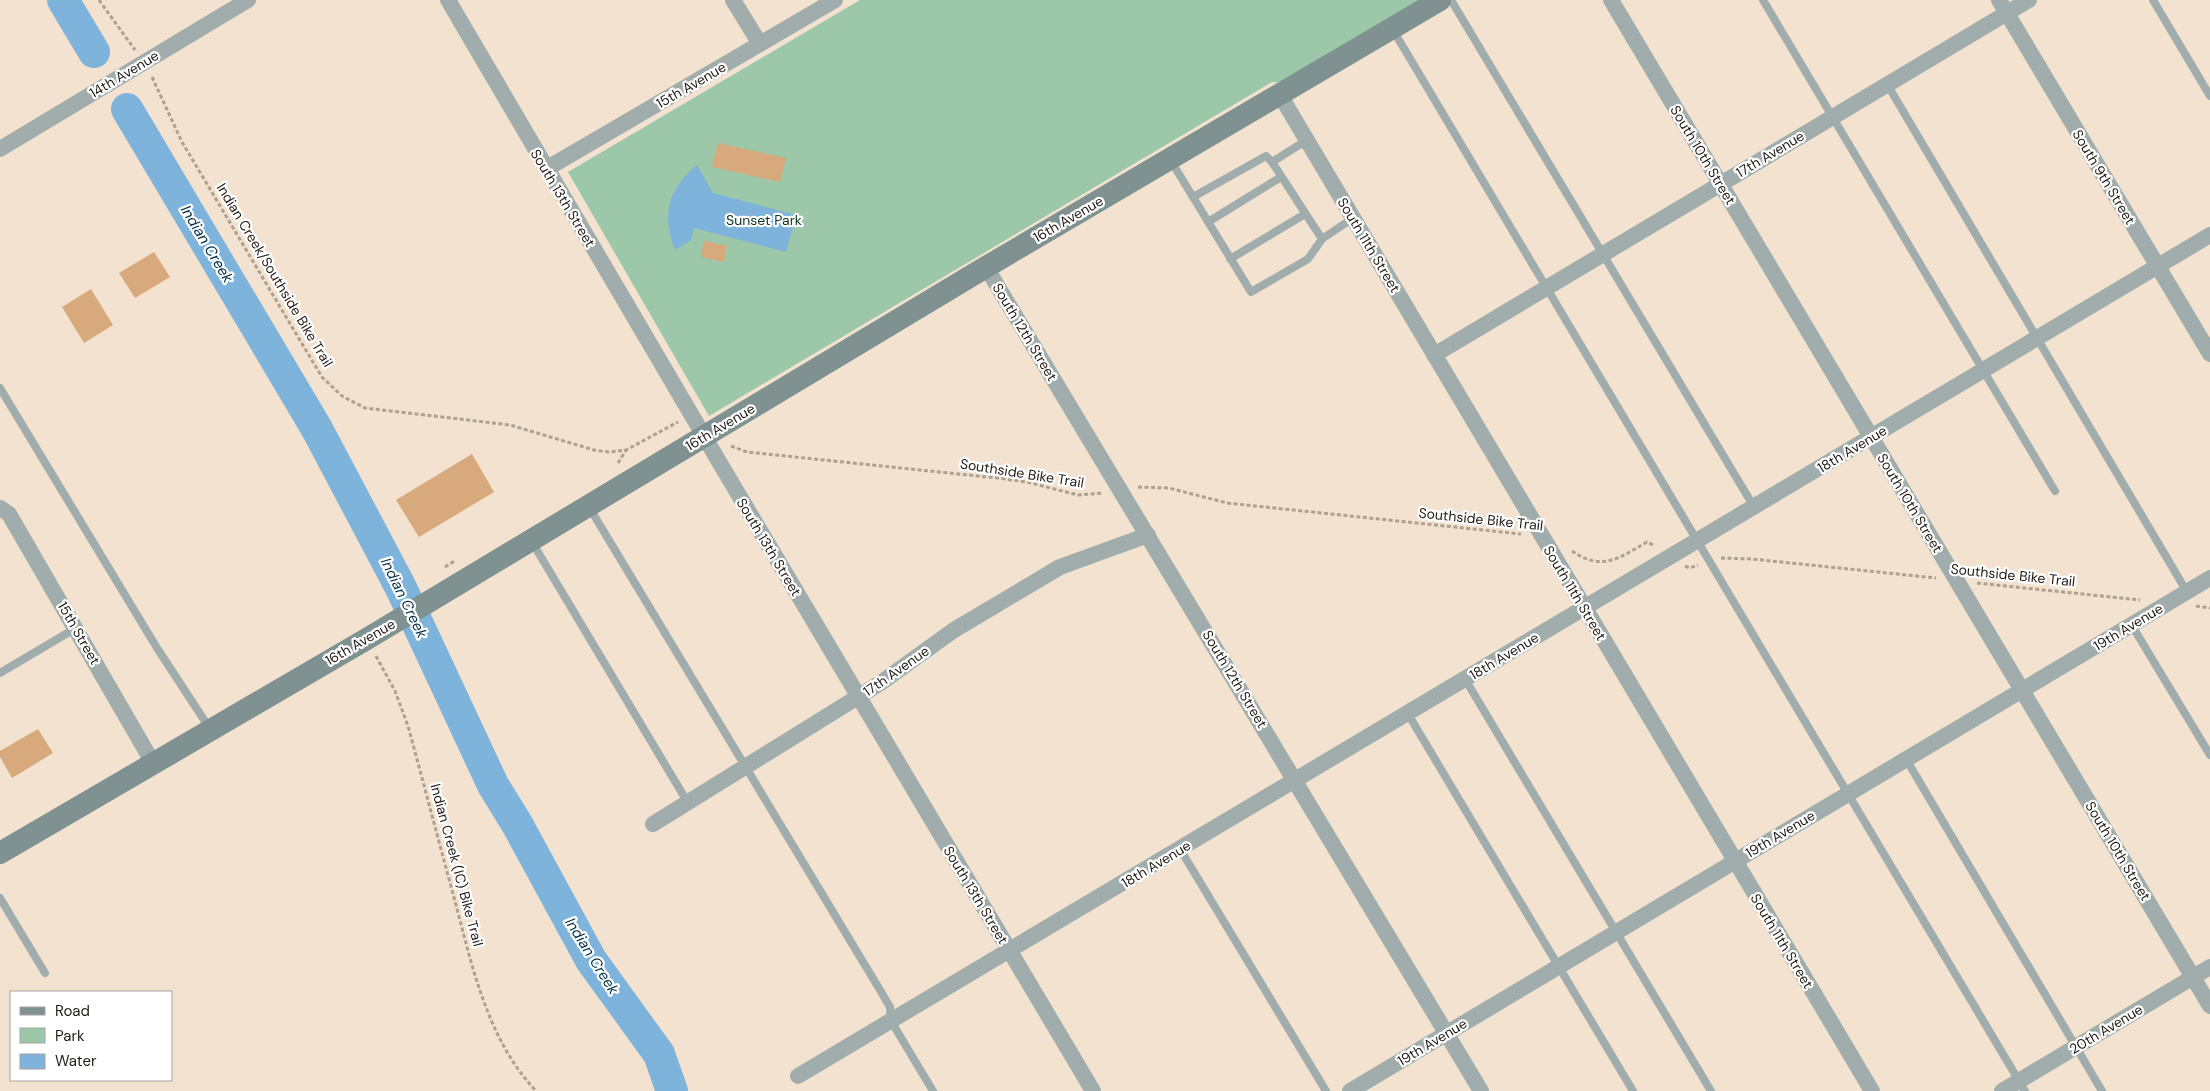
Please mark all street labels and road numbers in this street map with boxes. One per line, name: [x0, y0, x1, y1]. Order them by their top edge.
street label: 14th Avenue: [86, 46, 162, 102]
street label: 15th Avenue: [653, 58, 729, 112]
street label: South 10th Street: [1666, 102, 1740, 208]
street label: South 9th Street: [2069, 126, 2139, 228]
street label: 17th Avenue: [1732, 127, 1808, 181]
street label: South 13th Street: [527, 146, 599, 250]
street label: Indian Creek/Southside Bike Trail: [213, 180, 337, 370]
street label: 16th Avenue: [1030, 192, 1106, 246]
street label: South 11th Street: [1334, 194, 1404, 296]
street label: South 12th Street: [989, 280, 1061, 384]
street label: 16th Avenue: [682, 399, 758, 455]
street label: 18th Avenue: [1814, 421, 1890, 477]
street label: South 10th Street: [1873, 450, 1947, 556]
street label: Southside Bike Trail: [959, 454, 1085, 492]
street label: South 13th Street: [733, 495, 805, 599]
street label: Southside Bike Trail: [1418, 504, 1544, 534]
street label: South 11th Street: [1540, 542, 1610, 644]
street label: Southside Bike Trail: [1950, 560, 2076, 590]
street label: 15th Street: [54, 598, 104, 668]
street label: 19th Avenue: [2090, 599, 2166, 655]
street label: 16th Avenue: [322, 615, 398, 669]
street label: South 12th Street: [1199, 627, 1271, 731]
street label: 18th Avenue: [1466, 628, 1542, 684]
street label: 17th Avenue: [859, 642, 933, 700]
street label: Indian Creek (IC) Bike Trail: [427, 782, 487, 948]
street label: South 10th Street: [2081, 798, 2155, 904]
street label: 19th Avenue: [1742, 806, 1818, 862]
street label: 18th Avenue: [1118, 836, 1194, 892]
street label: South 13th Street: [940, 843, 1012, 947]
street label: South 11th Street: [1747, 890, 1817, 992]
street label: 20th Avenue: [2066, 1000, 2146, 1058]
street label: 19th Avenue: [1394, 1014, 1470, 1070]

